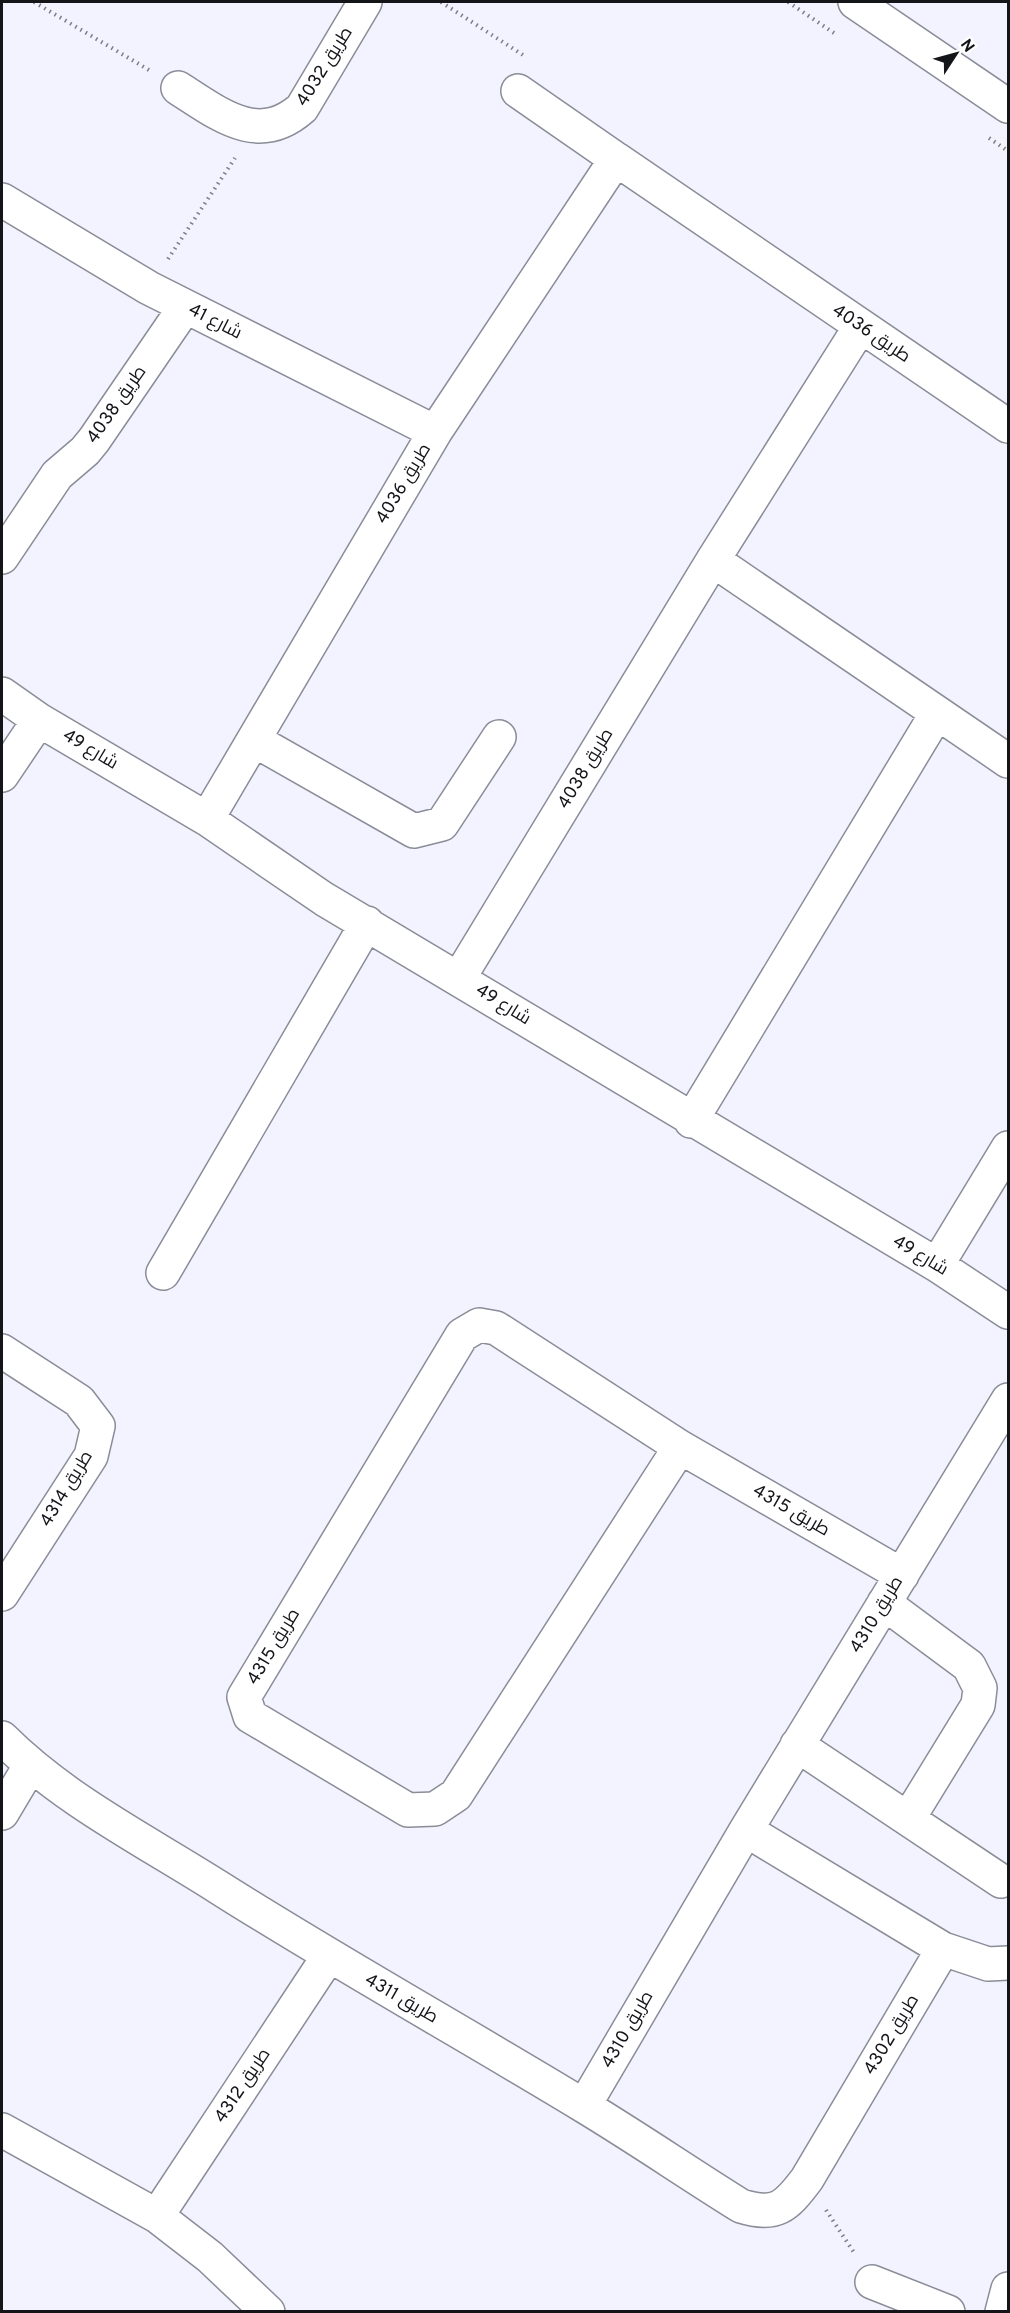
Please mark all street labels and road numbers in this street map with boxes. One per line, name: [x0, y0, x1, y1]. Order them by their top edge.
street label: طريق 4032: [292, 23, 358, 111]
street label: شارع 41: [184, 299, 246, 345]
street label: طريق 4036: [827, 299, 915, 369]
street label: طريق 4038: [82, 362, 152, 448]
street label: طريق 4036: [371, 440, 437, 528]
street label: شارع 49: [58, 724, 122, 776]
street label: طريق 4038: [553, 725, 619, 813]
street label: شارع 49: [471, 979, 535, 1031]
street label: شارع 49: [888, 1230, 952, 1282]
street label: طريق 4314: [35, 1447, 99, 1531]
street label: طريق 4315: [748, 1480, 834, 1542]
street label: طريق 4310: [845, 1572, 909, 1658]
street label: طريق 4315: [242, 1605, 306, 1689]
street label: طريق 4311: [360, 1969, 442, 2029]
street label: طريق 4310: [597, 1987, 659, 2073]
street label: طريق 4302: [859, 1991, 925, 2079]
street label: طريق 4312: [210, 2044, 276, 2128]

